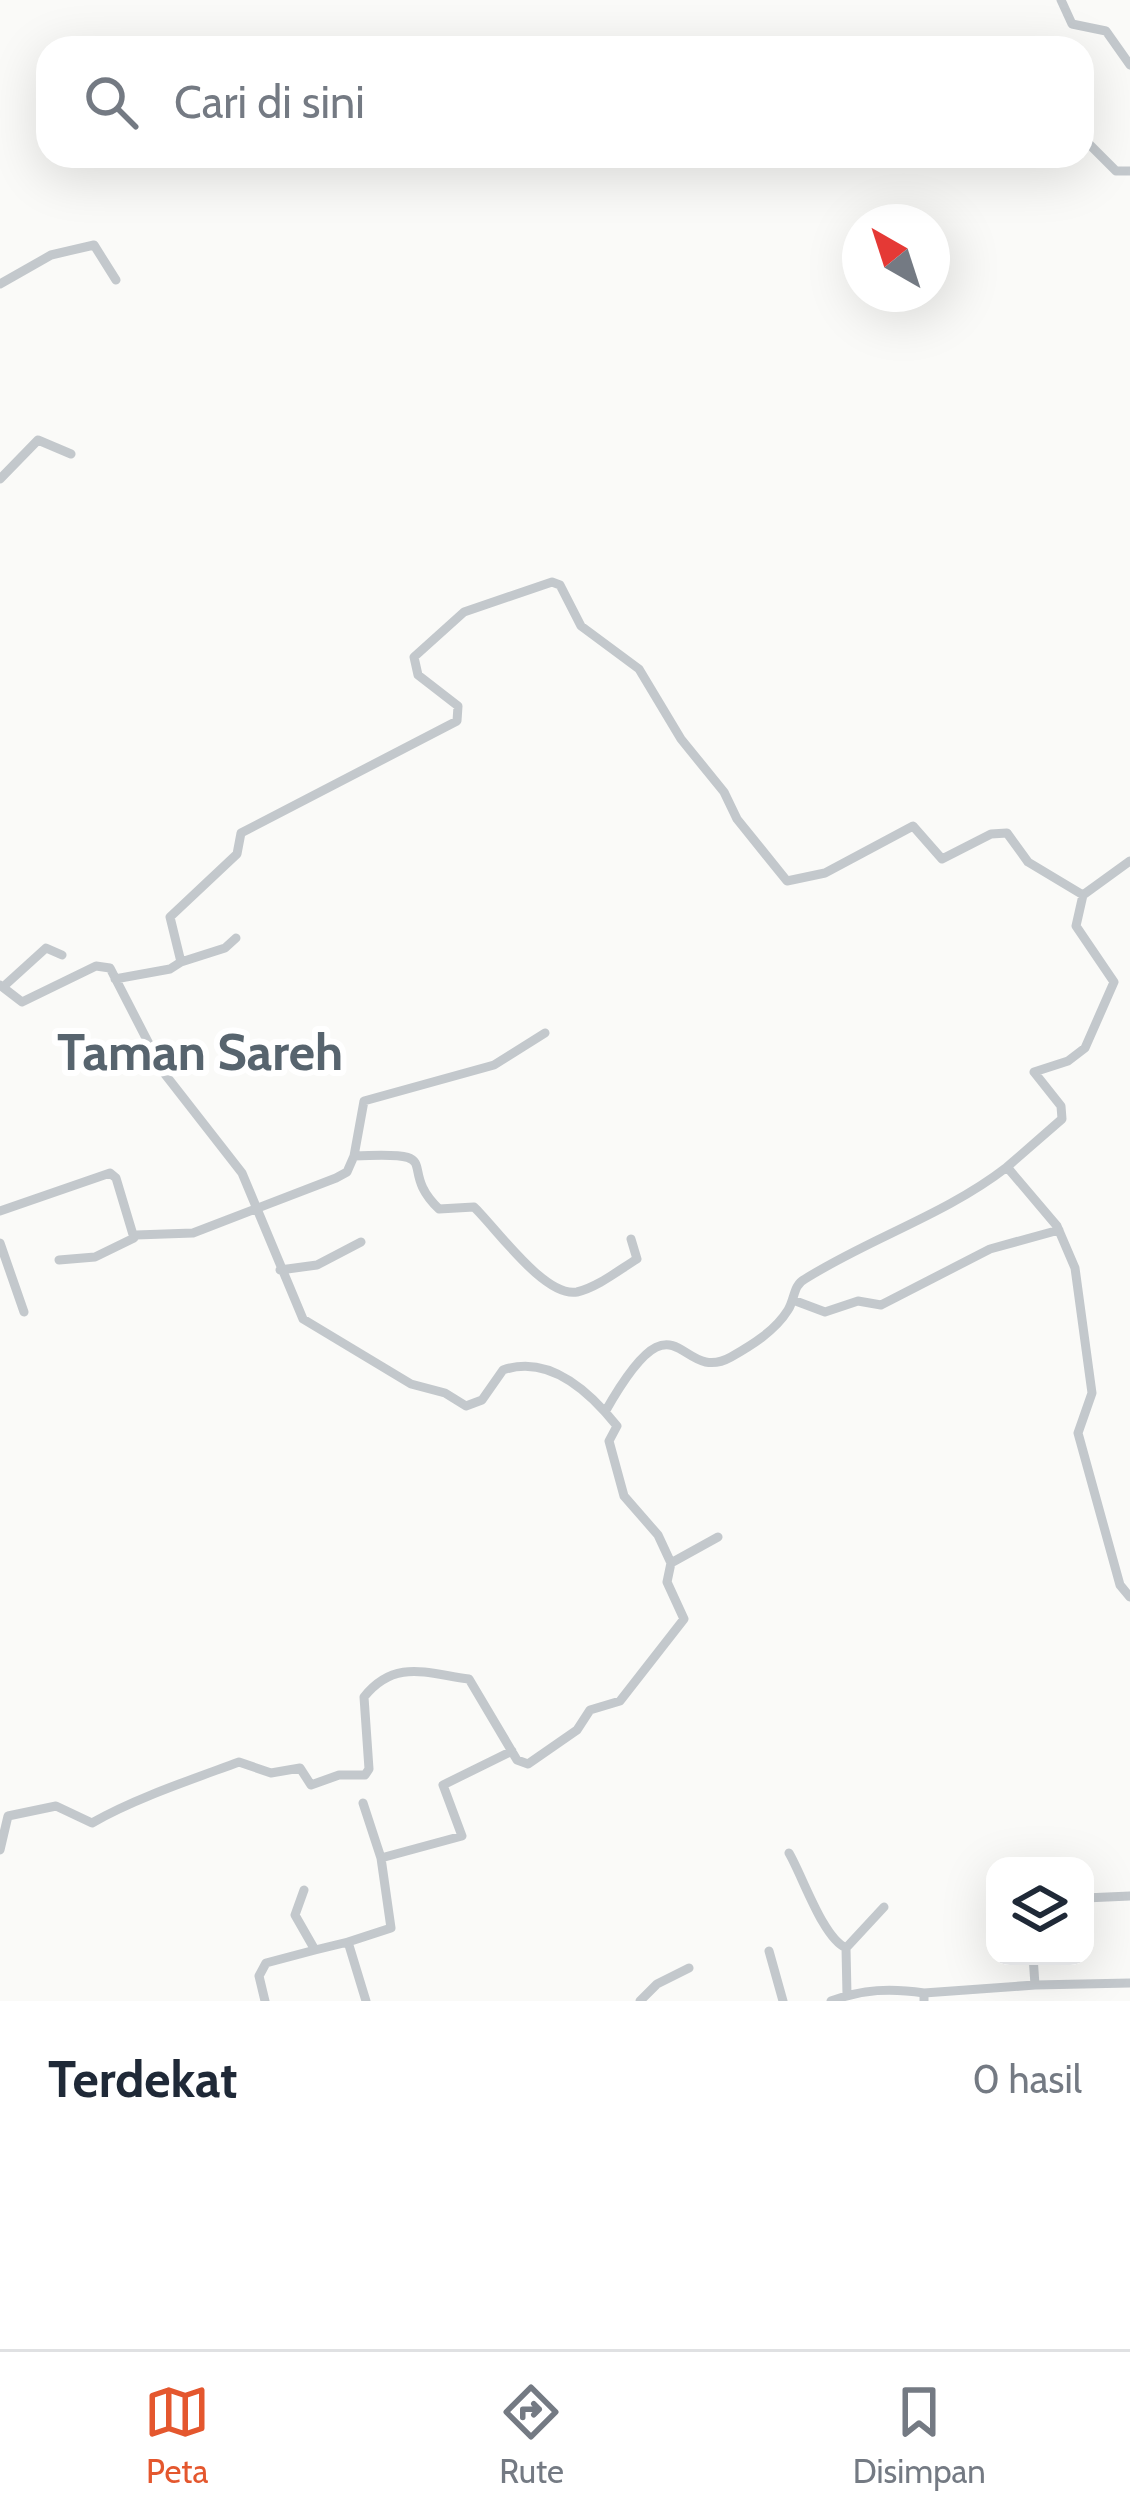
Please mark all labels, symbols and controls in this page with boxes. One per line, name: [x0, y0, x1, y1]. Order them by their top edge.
search box: [36, 36, 1094, 168]
icon: search: [78, 69, 144, 135]
text: Cari di sini: [174, 75, 365, 129]
north arrow: [842, 204, 950, 312]
district label: Taman Sareh: [57, 1021, 343, 1083]
map controls: [986, 1857, 1094, 1965]
button: layers: [986, 1857, 1094, 1965]
text: Terdekat: [48, 2048, 238, 2110]
text: 0 hasil: [973, 2055, 1082, 2103]
tab: Peta: [144, 2379, 210, 2491]
tab: Rute: [498, 2379, 564, 2491]
tab: Disimpan: [853, 2379, 986, 2491]

